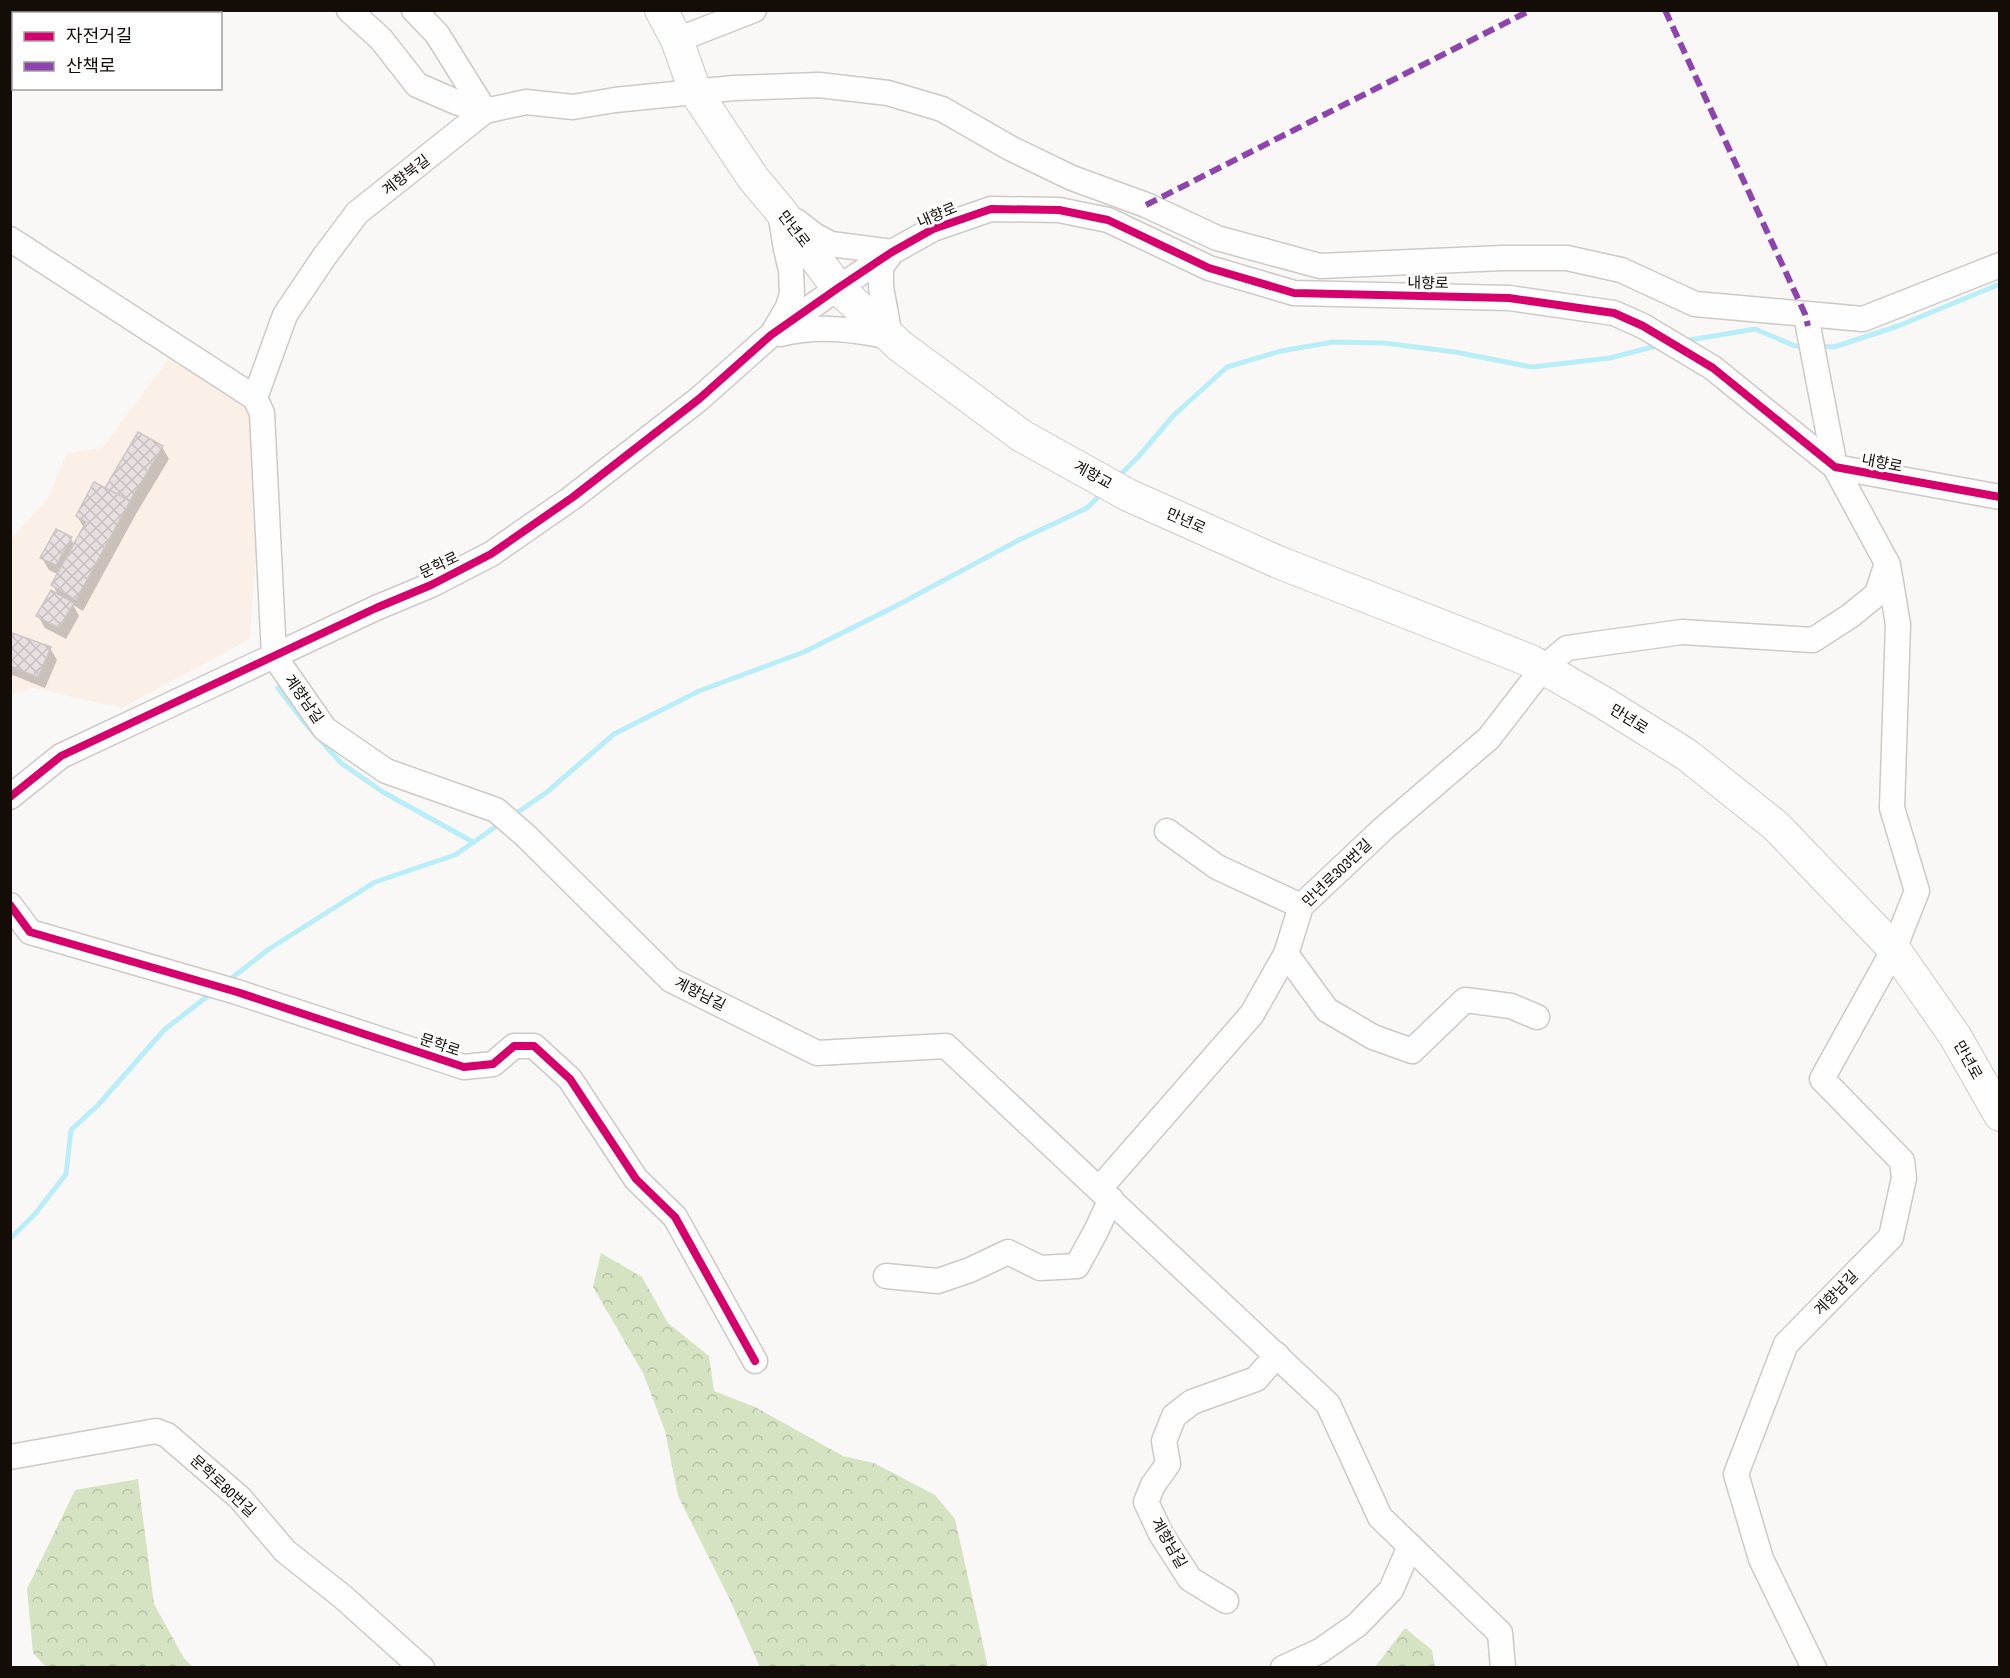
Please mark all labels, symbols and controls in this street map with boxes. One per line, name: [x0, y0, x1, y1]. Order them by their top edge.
legend: [12, 12, 222, 90]
text: 자전거길: [66, 23, 132, 48]
text: 산책로: [66, 53, 116, 78]
street label: 계향북길: [377, 149, 434, 200]
street label: 내향로: [914, 197, 960, 232]
street label: 만년로: [774, 206, 815, 252]
street label: 내향로: [1407, 272, 1449, 293]
street label: 내향로: [1860, 448, 1904, 477]
street label: 계향교: [1070, 455, 1116, 494]
street label: 만년로: [1163, 503, 1209, 539]
street label: 문학로: [416, 546, 462, 583]
street label: 계향남길: [280, 670, 329, 727]
street label: 만년로: [1606, 699, 1652, 738]
street label: 만년로303번길: [1297, 834, 1376, 911]
street label: 계향남길: [671, 972, 730, 1015]
street label: 문학로: [417, 1028, 463, 1061]
street label: 만년로: [1949, 1037, 1988, 1083]
street label: 계향남길: [1809, 1266, 1862, 1320]
street label: 문학로80번길: [186, 1450, 261, 1522]
street label: 계향남길: [1147, 1514, 1192, 1572]

